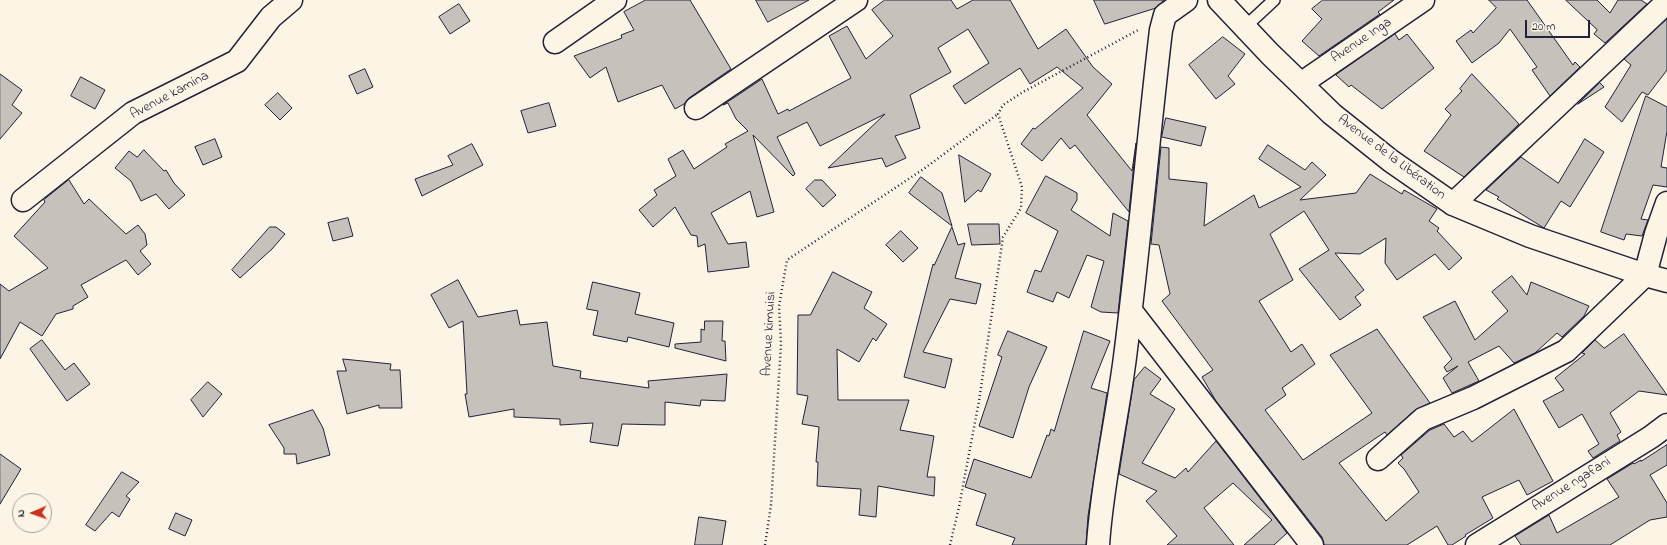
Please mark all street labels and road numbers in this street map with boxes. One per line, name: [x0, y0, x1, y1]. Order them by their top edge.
street label: Avenue Inga: [1329, 15, 1395, 67]
street label: Avenue kamina: [128, 68, 212, 124]
street label: Avenue de la Libération: [1334, 112, 1448, 204]
street label: Avenue kimuisi: [759, 291, 781, 377]
street label: Avenue ngafani: [1530, 454, 1614, 516]

